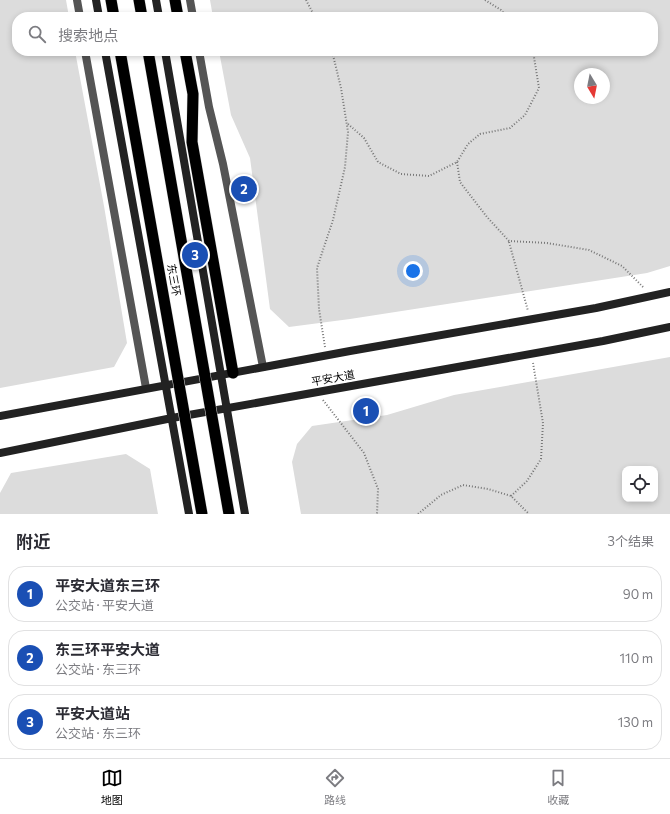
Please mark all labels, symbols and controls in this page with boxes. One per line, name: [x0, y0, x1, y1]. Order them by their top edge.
search box: [12, 12, 658, 56]
icon: search: [26, 23, 48, 45]
text: 搜索地点: [58, 26, 118, 44]
north arrow: [574, 68, 610, 104]
pin: 2: [231, 174, 257, 204]
pin: 3: [182, 240, 208, 270]
your location: [403, 261, 423, 281]
street label: 东三环: [165, 263, 184, 297]
street label: 平安大道: [310, 367, 356, 388]
pin: 1: [353, 396, 379, 426]
map controls: [622, 466, 658, 502]
button: locate: [622, 466, 658, 502]
text: 附近: [16, 531, 50, 552]
text: 3个结果: [608, 533, 654, 549]
text: 平安大道东三环: [55, 576, 160, 594]
text: 1: [27, 586, 33, 602]
text: 90 m: [623, 586, 653, 602]
text: 公交站 · 平安大道: [55, 597, 154, 613]
text: 东三环平安大道: [55, 640, 160, 658]
text: 2: [26, 650, 34, 666]
text: 110 m: [620, 650, 653, 666]
text: 公交站 · 东三环: [55, 661, 141, 677]
text: 平安大道站: [55, 704, 130, 722]
text: 3: [26, 714, 34, 730]
text: 130 m: [618, 714, 653, 730]
text: 公交站 · 东三环: [55, 725, 141, 741]
tab: 地图: [101, 767, 123, 807]
tab: 路线: [324, 767, 346, 807]
tab: 收藏: [547, 767, 569, 807]

